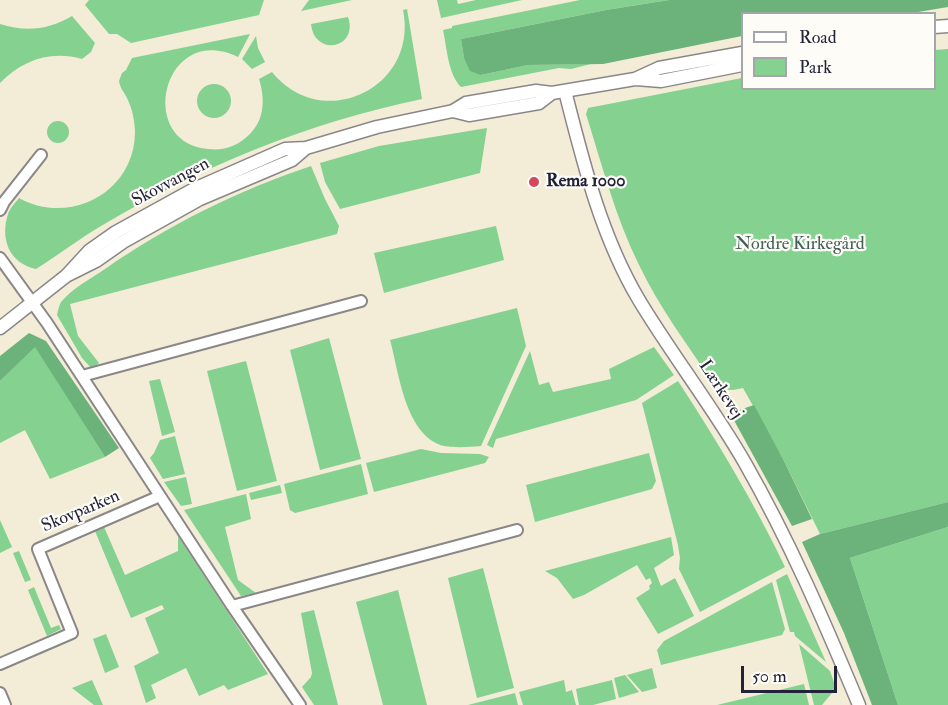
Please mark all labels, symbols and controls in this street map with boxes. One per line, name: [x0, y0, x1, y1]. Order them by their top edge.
legend: [741, 12, 936, 90]
text: Road: [799, 26, 837, 49]
text: Park: [799, 56, 832, 79]
street label: Skovvangen: [129, 154, 213, 212]
place label: Rema 1000: [546, 171, 625, 193]
marker: Rema 1000: [527, 175, 541, 189]
park label: Nordre Kirkegård: [735, 234, 865, 256]
street label: Lærkevej: [693, 357, 747, 423]
street label: Skovparken: [39, 486, 123, 538]
scale bar: [744, 654, 840, 692]
text: 50 m: [752, 665, 787, 688]

